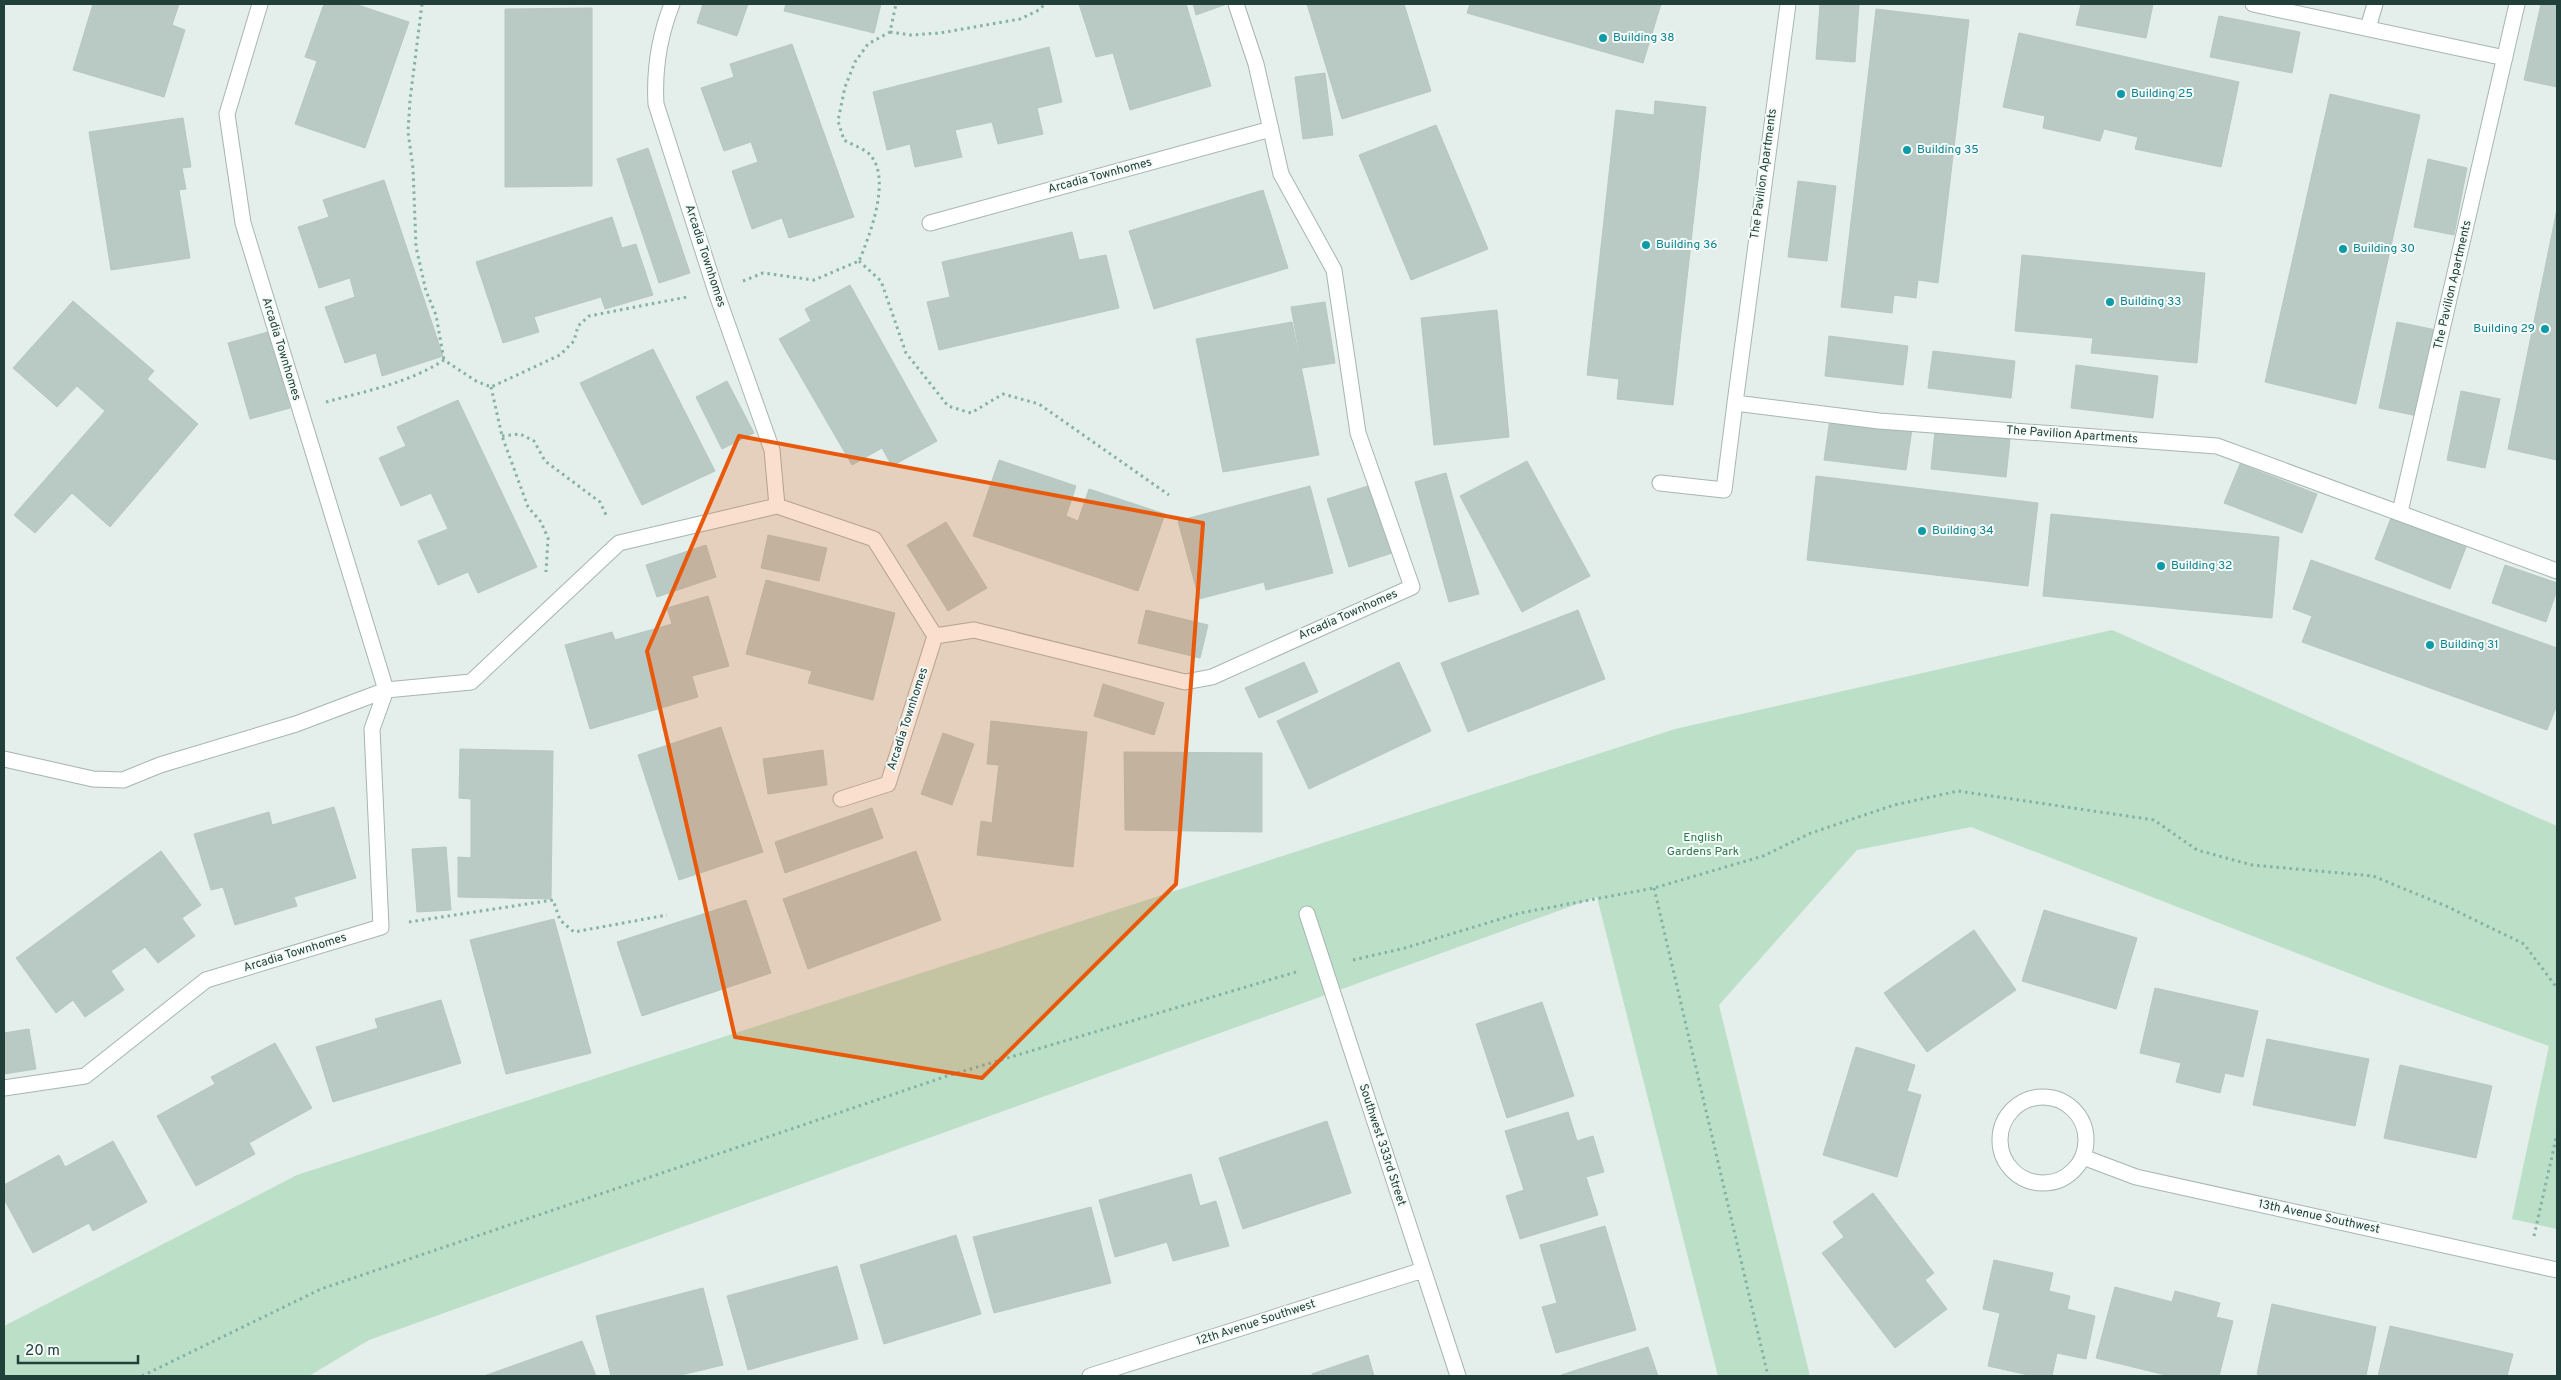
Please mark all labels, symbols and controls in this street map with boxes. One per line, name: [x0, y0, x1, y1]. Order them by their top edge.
place label: Building 38: [1613, 30, 1675, 46]
marker: Building 38: [1597, 32, 1609, 44]
place label: Building 25: [2131, 86, 2193, 102]
marker: Building 25: [2115, 88, 2127, 100]
street label: The Pavilion Apartments: [1747, 108, 1781, 240]
place label: Building 35: [1917, 142, 1979, 158]
marker: Building 35: [1901, 144, 1913, 156]
street label: Arcadia Townhomes: [1046, 154, 1154, 198]
street label: Arcadia Townhomes: [681, 203, 729, 309]
street label: The Pavilion Apartments: [2430, 219, 2476, 351]
place label: Building 36: [1656, 237, 1718, 253]
marker: Building 36: [1640, 239, 1652, 251]
place label: Building 30: [2353, 241, 2415, 257]
marker: Building 30: [2337, 243, 2349, 255]
place label: Building 33: [2120, 294, 2182, 310]
street label: Arcadia Townhomes: [258, 295, 304, 403]
marker: Building 33: [2104, 296, 2116, 308]
place label: Building 29: [2473, 321, 2535, 337]
marker: Building 29: [2539, 323, 2551, 335]
street label: The Pavilion Apartments: [2006, 422, 2138, 448]
place label: Building 34: [1932, 523, 1994, 539]
marker: Building 34: [1916, 525, 1928, 537]
place label: Building 32: [2171, 558, 2232, 574]
marker: Building 32: [2155, 560, 2167, 572]
street label: Arcadia Townhomes: [1296, 586, 1400, 644]
place label: Building 31: [2440, 637, 2499, 653]
marker: Building 31: [2424, 639, 2436, 651]
street label: Arcadia Townhomes: [884, 666, 932, 772]
park label: English Gardens Park: [1667, 830, 1739, 860]
street label: Arcadia Townhomes: [241, 930, 349, 976]
street label: Southwest 333rd Street: [1355, 1082, 1409, 1208]
street label: 13th Avenue Southwest: [2257, 1196, 2381, 1238]
street label: 12th Avenue Southwest: [1194, 1296, 1318, 1350]
scale bar: [18, 1332, 138, 1364]
text: 20 m: [25, 1342, 60, 1361]

